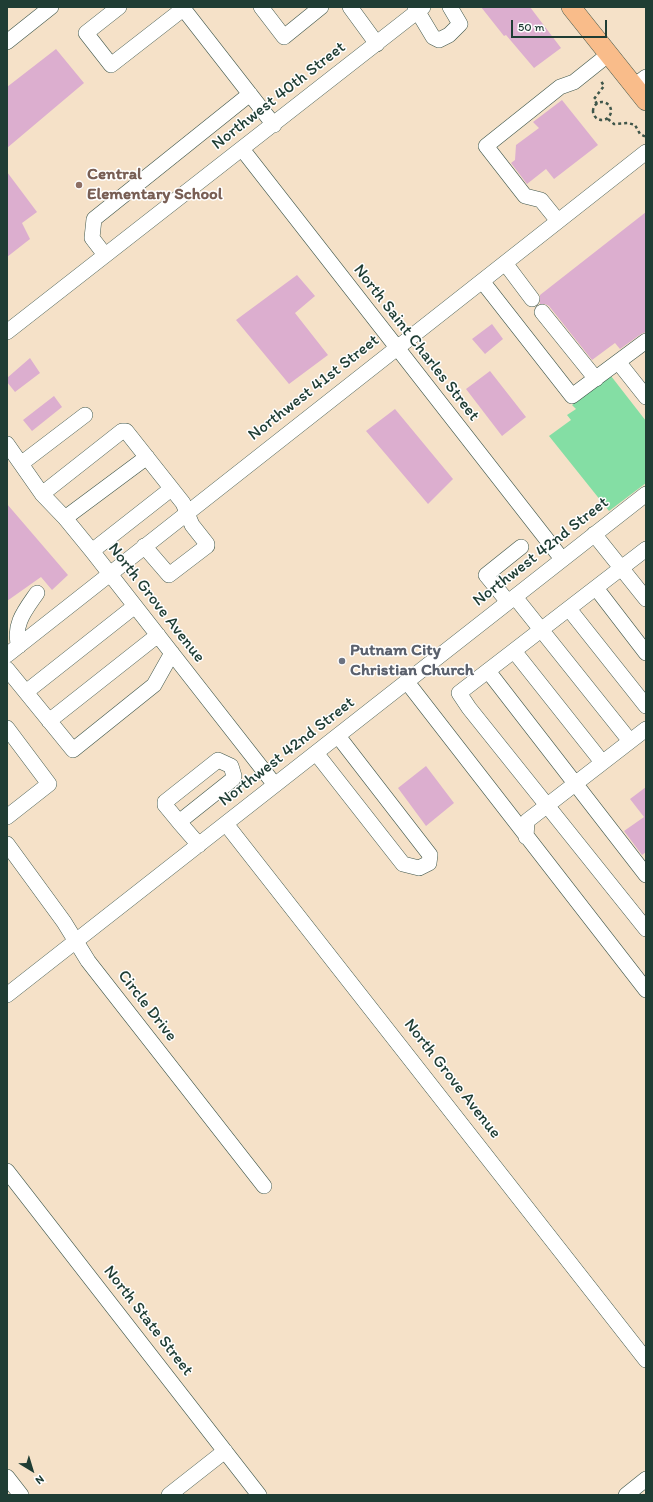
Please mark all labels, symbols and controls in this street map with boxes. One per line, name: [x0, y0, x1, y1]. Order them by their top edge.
scale bar: [513, 12, 609, 38]
text: 50 m: [518, 20, 544, 34]
street label: Northwest 40th Street: [208, 37, 350, 155]
place label: Central Elementary School: [87, 165, 223, 205]
marker: Central Elementary School: [74, 180, 84, 190]
street label: North Saint Charles Street: [348, 261, 484, 425]
street label: Northwest 41st Street: [244, 331, 384, 445]
street label: Northwest 42nd Street: [469, 493, 613, 611]
street label: North Grove Avenue: [103, 539, 209, 667]
place label: Putnam City Christian Church: [350, 641, 474, 681]
marker: Putnam City Christian Church: [337, 656, 347, 666]
street label: Northwest 42nd Street: [215, 693, 359, 811]
street label: Circle Drive: [113, 966, 181, 1046]
street label: North Grove Avenue: [399, 1015, 505, 1143]
street label: North State Street: [99, 1262, 197, 1380]
north arrow: [12, 1450, 52, 1490]
text: N: [33, 1472, 47, 1487]

